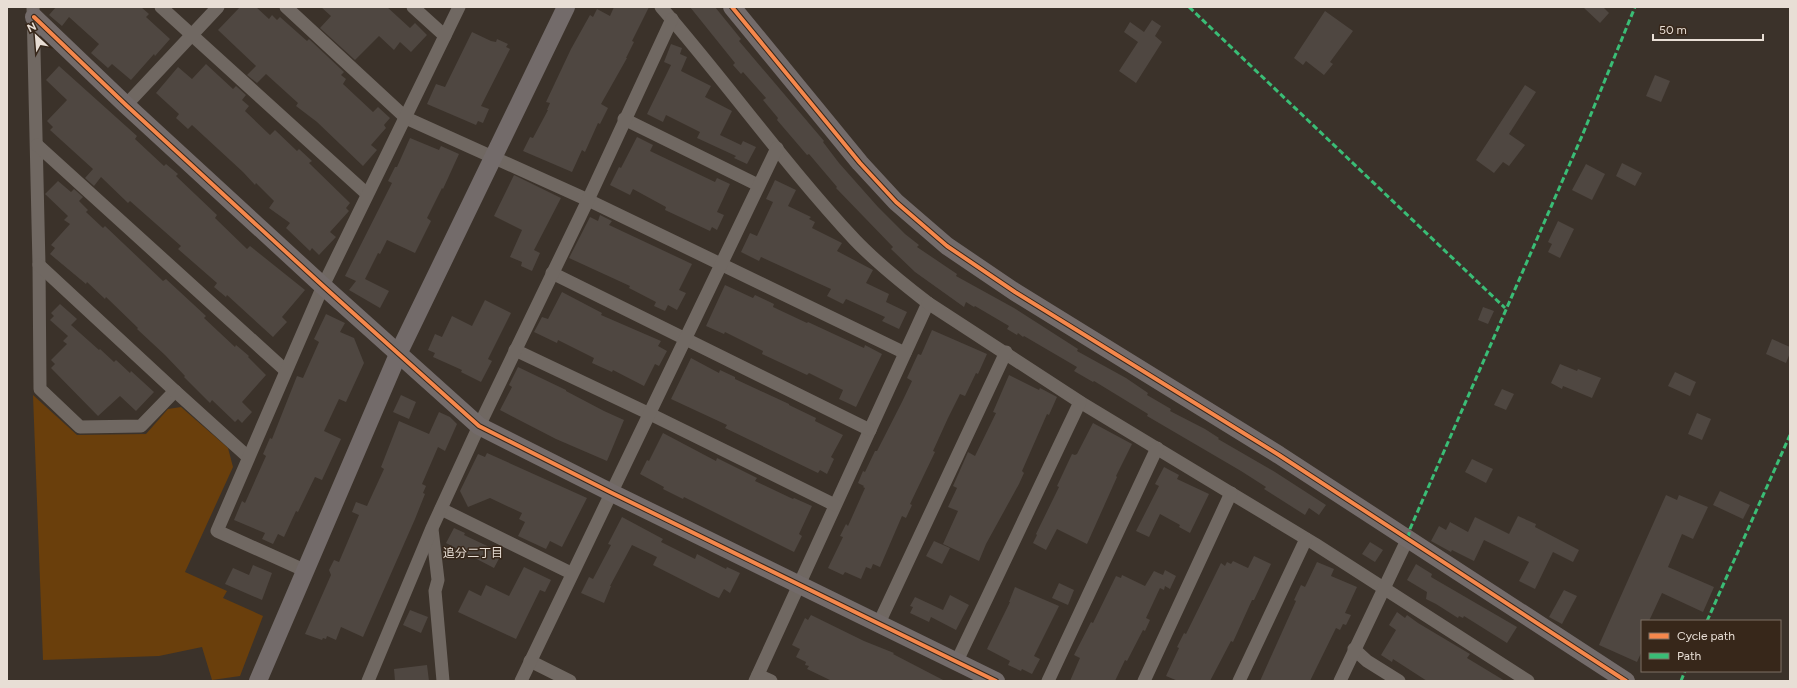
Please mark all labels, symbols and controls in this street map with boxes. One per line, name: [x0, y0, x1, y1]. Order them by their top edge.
north arrow: [16, 16, 56, 56]
scale bar: [1653, 16, 1763, 42]
text: N: [25, 20, 39, 35]
text: 50 m: [1659, 23, 1687, 37]
district label: 追分二丁目: [443, 546, 503, 560]
legend: [1641, 620, 1781, 672]
text: Cycle path: [1677, 629, 1735, 643]
text: Path: [1677, 649, 1701, 663]

